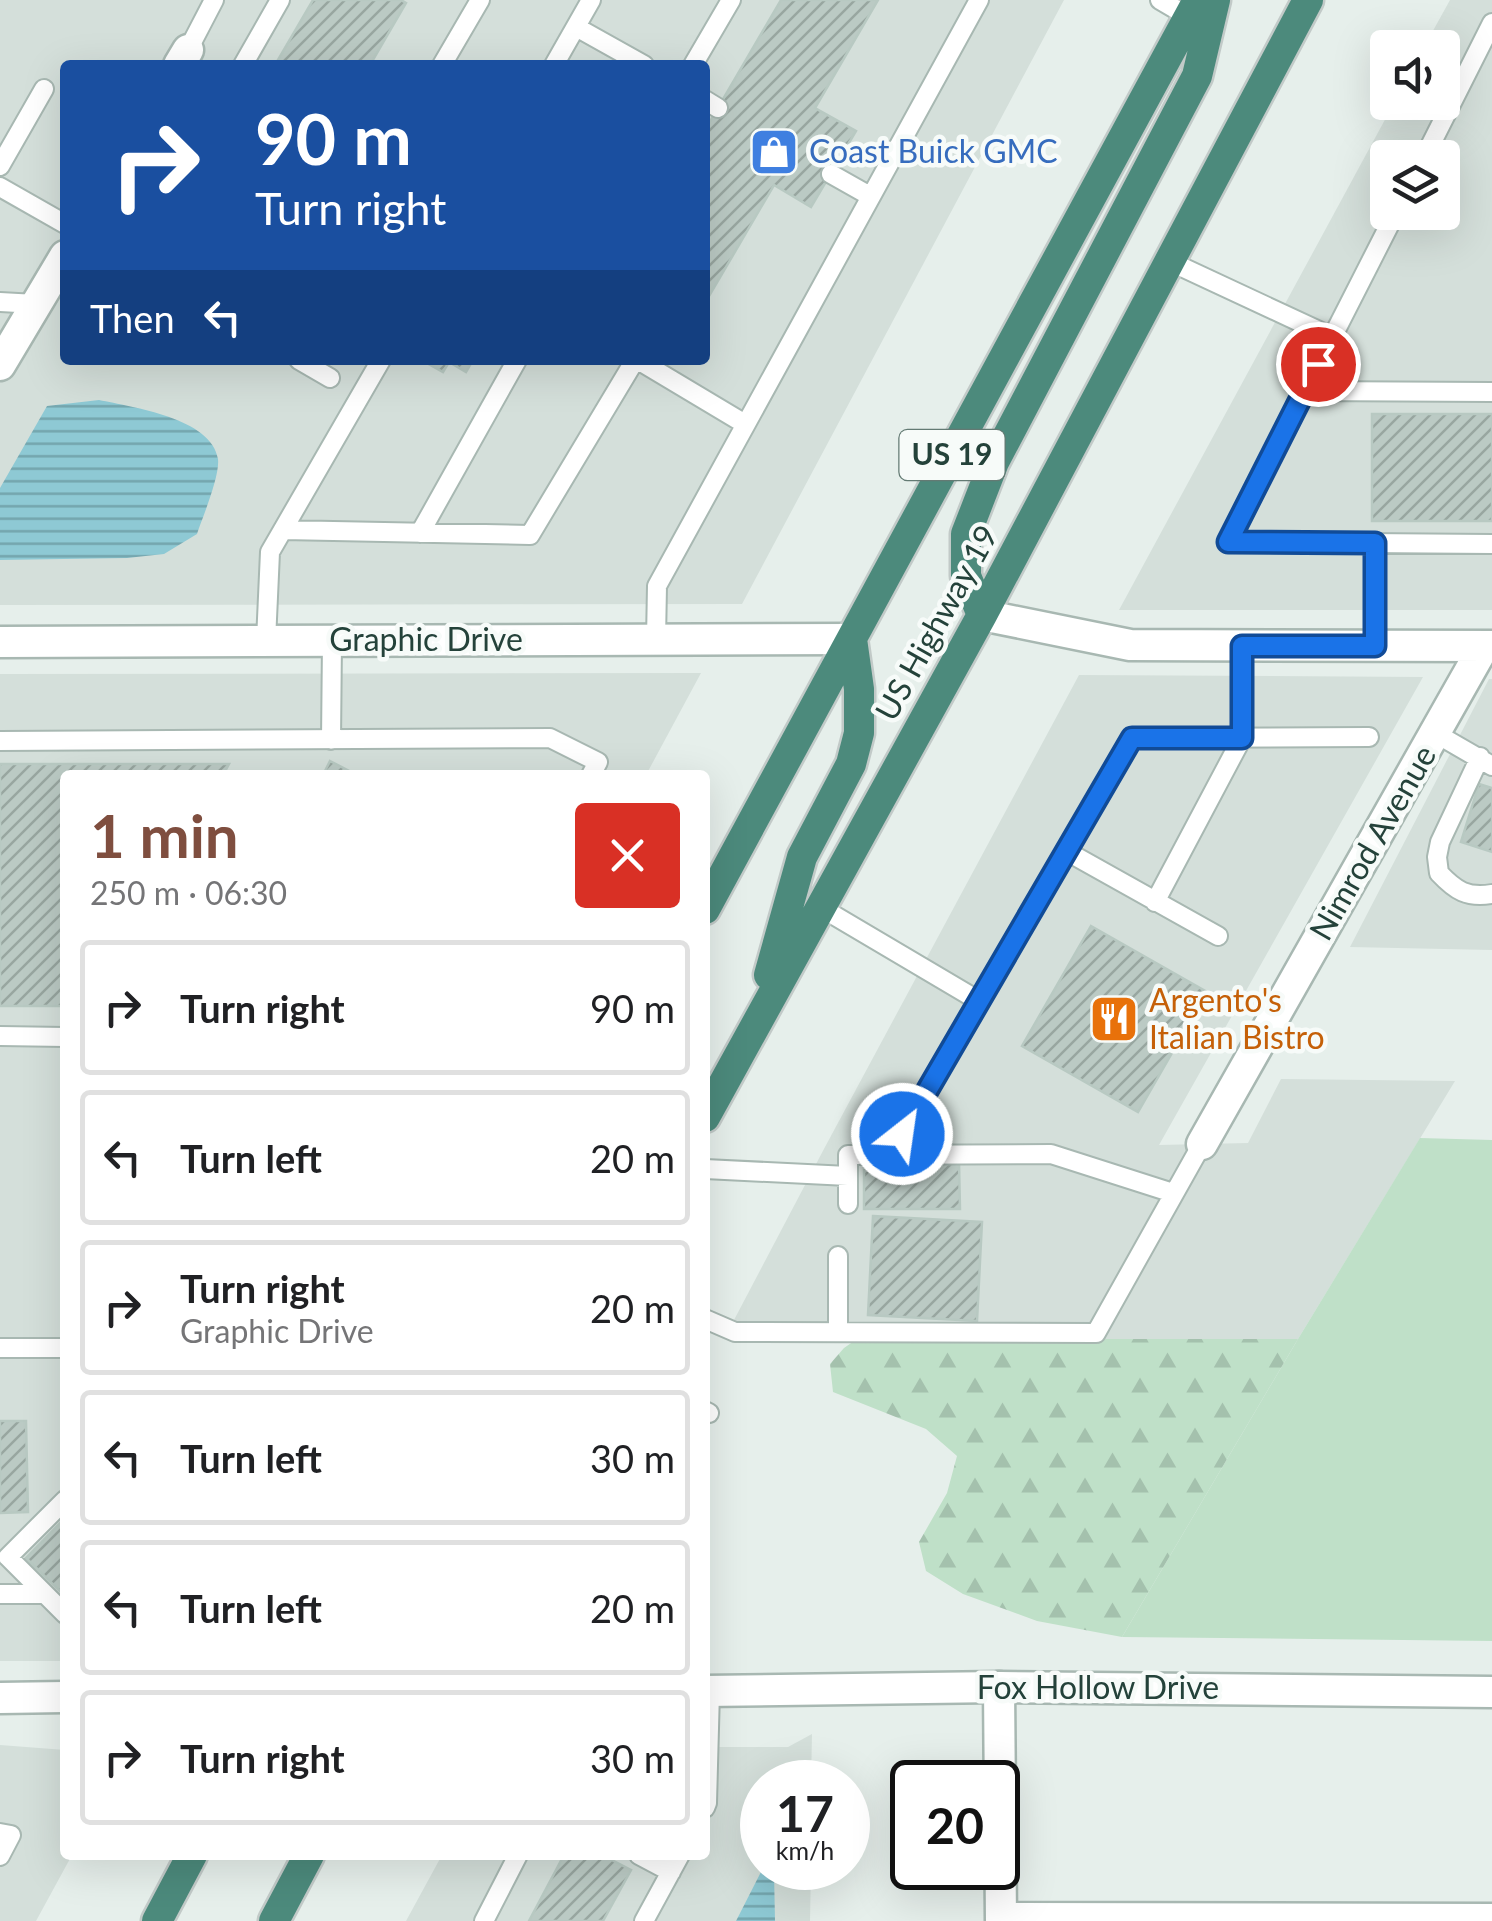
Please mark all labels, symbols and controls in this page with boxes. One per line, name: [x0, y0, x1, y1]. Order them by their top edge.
map controls: [1370, 30, 1460, 230]
button: sound: [1370, 30, 1460, 120]
text: 90 m: [255, 96, 412, 180]
icon: right: [90, 100, 220, 230]
shop icon: Coast Buick GMC: [748, 126, 800, 178]
place label: Coast Buick GMC: [809, 131, 1058, 170]
button: layers: [1370, 140, 1460, 230]
text: Turn right: [255, 181, 446, 235]
icon: left: [195, 290, 250, 345]
text: Then: [90, 295, 175, 341]
pin: [1276, 322, 1361, 407]
icon: arrive: [1291, 337, 1346, 392]
road number: US 19: [900, 430, 1004, 480]
street label: US Highway 19: [866, 518, 1005, 727]
street label: Graphic Drive: [329, 619, 523, 658]
street label: Nimrod Avenue: [1300, 738, 1443, 947]
text: 1 min: [90, 799, 239, 871]
button: close: [575, 803, 680, 908]
text: 250 m · 06:30: [90, 873, 287, 912]
icon: right: [95, 980, 150, 1035]
place label: Argento's Italian Bistro: [1149, 980, 1325, 1056]
text: Turn right: [180, 985, 345, 1031]
text: 90 m: [590, 985, 675, 1031]
restaurant icon: Argento's Italian Bistro: [1088, 993, 1140, 1045]
position arrow: [850, 1082, 954, 1186]
icon: left: [95, 1130, 150, 1185]
text: Turn left: [180, 1135, 322, 1181]
text: 20 m: [590, 1135, 675, 1181]
text: Turn right: [180, 1265, 345, 1311]
icon: right: [95, 1280, 150, 1335]
text: 20 m: [590, 1285, 675, 1331]
text: Graphic Drive: [180, 1311, 374, 1350]
icon: left: [95, 1430, 150, 1485]
text: Turn left: [180, 1435, 322, 1481]
text: 30 m: [590, 1435, 675, 1481]
icon: left: [95, 1580, 150, 1635]
text: Turn left: [180, 1585, 322, 1631]
text: 20 m: [590, 1585, 675, 1631]
street label: Fox Hollow Drive: [977, 1667, 1219, 1706]
icon: right: [95, 1730, 150, 1785]
text: Turn right: [180, 1735, 345, 1781]
text: 30 m: [590, 1735, 675, 1781]
speed limit sign: 20: [890, 1760, 1020, 1890]
text: 17: [776, 1783, 834, 1843]
text: km/h: [776, 1835, 834, 1865]

